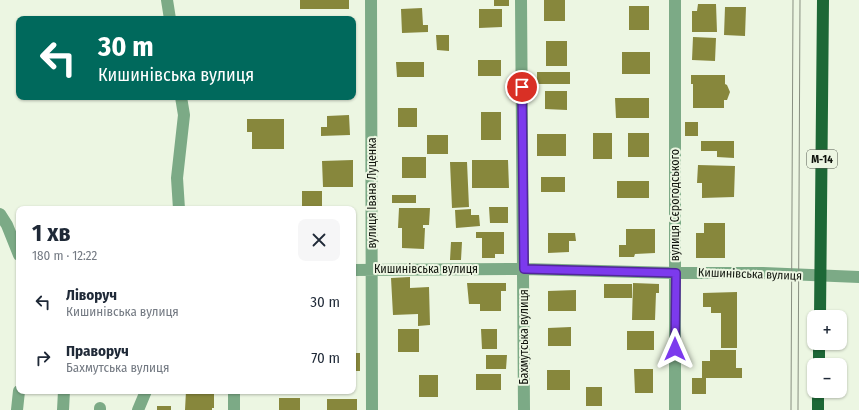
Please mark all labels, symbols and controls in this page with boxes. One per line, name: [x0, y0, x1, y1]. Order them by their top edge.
text: 30 m: [98, 30, 154, 63]
icon: left: [32, 32, 84, 84]
text: Кишинівська вулиця: [98, 64, 254, 86]
pin: [505, 70, 539, 104]
icon: arrive: [511, 76, 533, 98]
street label: вулиця Івана Луценка: [365, 137, 379, 249]
street label: вулиця Сєрогодського: [668, 149, 682, 261]
road number: М-14: [807, 150, 837, 168]
text: 1 хв: [32, 219, 71, 247]
button: close: [298, 219, 340, 261]
text: 180 m · 12:22: [32, 248, 97, 263]
street label: Кишинівська вулиця: [374, 262, 478, 276]
street label: Кишинівська вулиця: [698, 265, 802, 283]
text: Ліворуч: [66, 286, 117, 304]
street label: Бахмутська вулиця: [517, 289, 531, 385]
icon: left: [32, 291, 54, 313]
text: 30 m: [310, 293, 340, 311]
text: Кишинівська вулиця: [66, 304, 179, 319]
map controls: [807, 310, 847, 398]
button: +: [807, 310, 847, 350]
position arrow: [654, 328, 696, 370]
text: Праворуч: [66, 342, 129, 360]
icon: right: [32, 347, 54, 369]
text: 70 m: [311, 349, 340, 367]
button: −: [807, 358, 847, 398]
text: Бахмутська вулиця: [66, 360, 169, 375]

